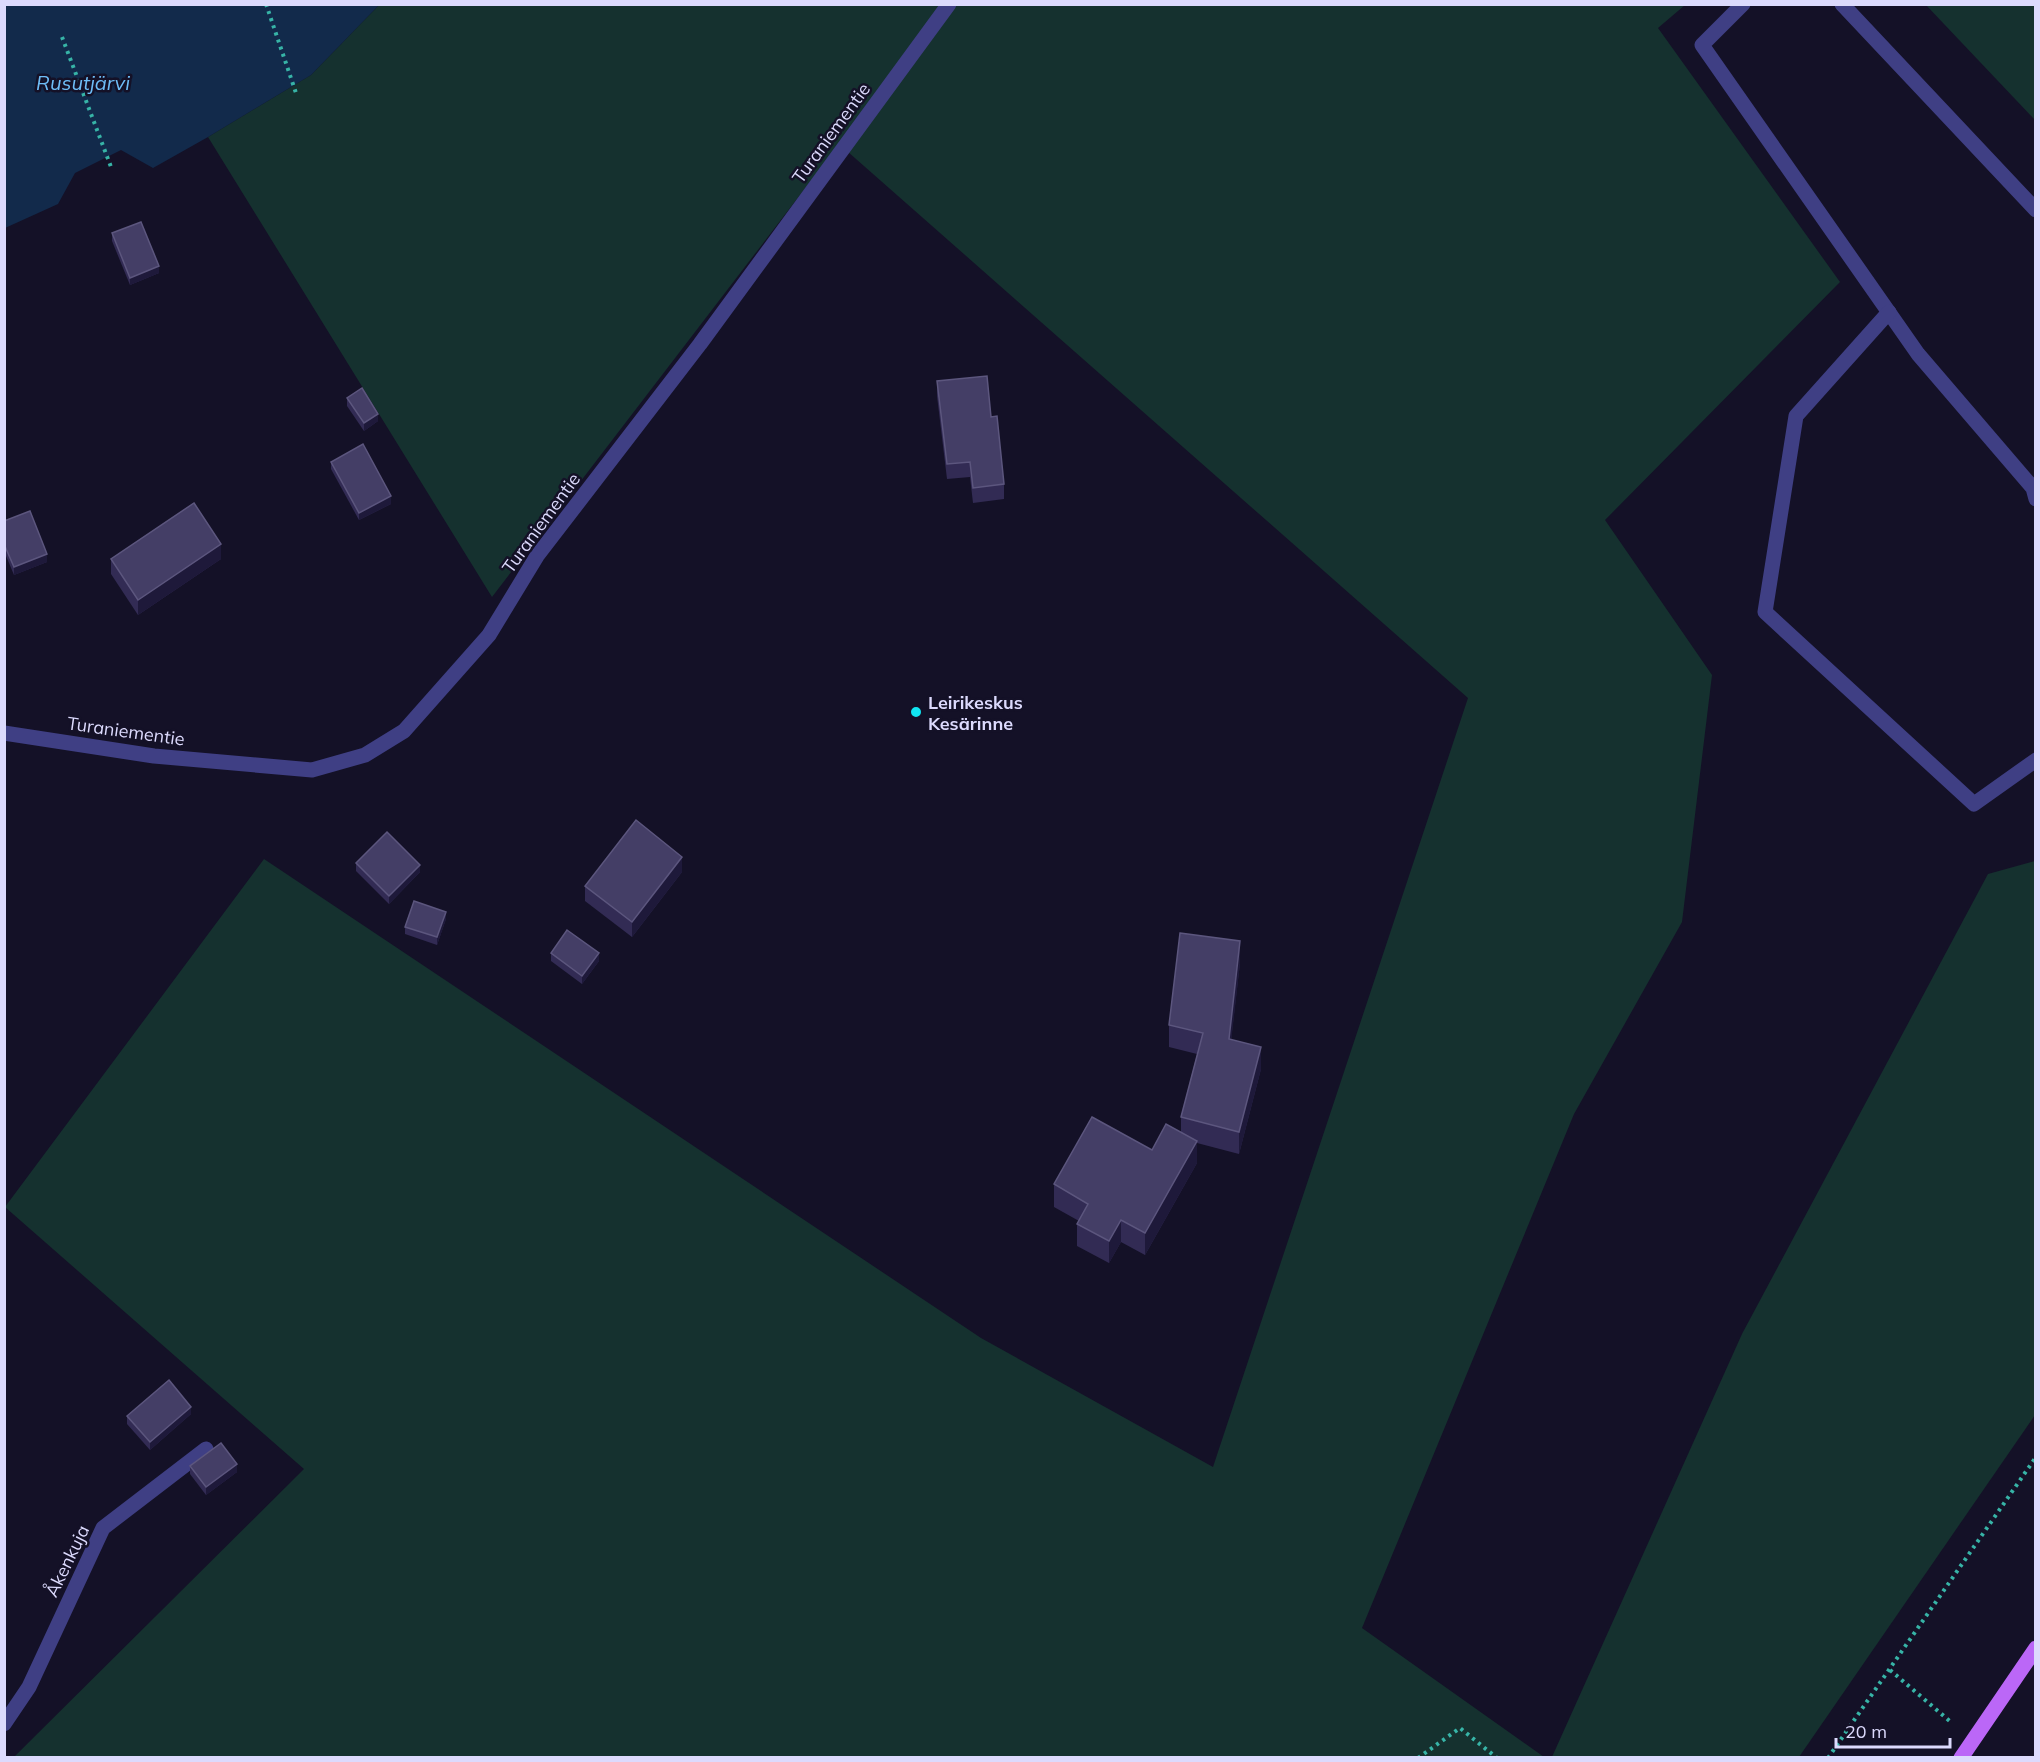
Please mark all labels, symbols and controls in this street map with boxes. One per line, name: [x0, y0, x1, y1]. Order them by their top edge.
water label: Rusutjärvi: [36, 70, 130, 95]
street label: Turaniementie: [787, 78, 875, 188]
street label: Turaniementie: [497, 468, 585, 578]
place label: Leirikeskus Kesärinne: [928, 691, 1023, 735]
marker: Leirikeskus Kesärinne: [909, 705, 923, 719]
street label: Turaniementie: [66, 711, 186, 751]
street label: Åkenkuja: [40, 1521, 94, 1601]
scale bar: [1836, 1711, 1950, 1749]
text: 20 m: [1845, 1720, 1887, 1743]

